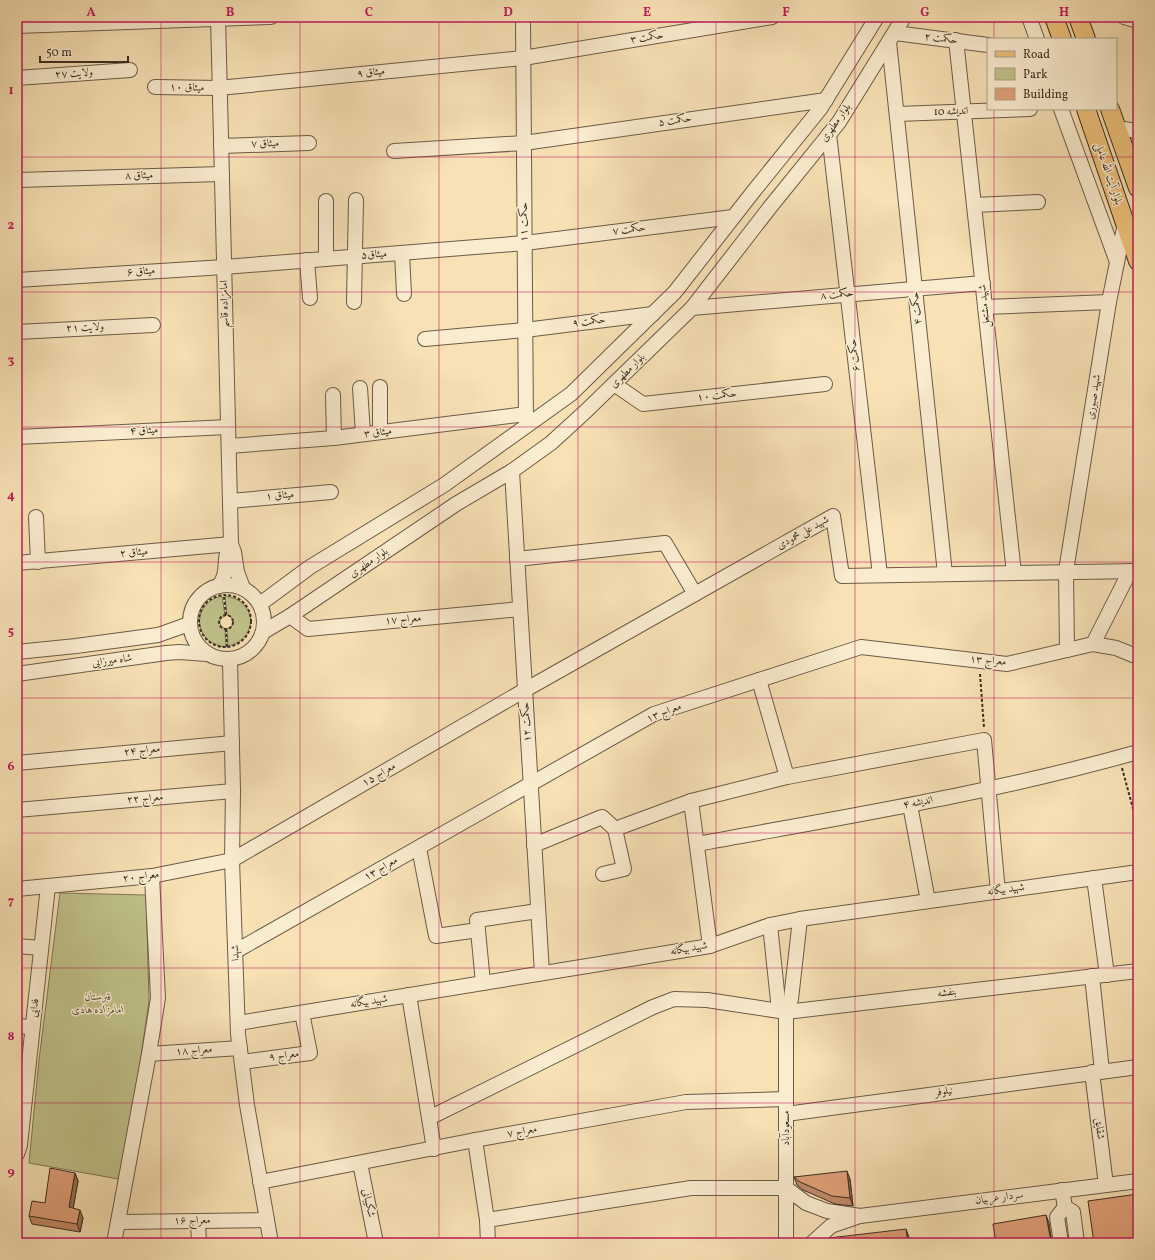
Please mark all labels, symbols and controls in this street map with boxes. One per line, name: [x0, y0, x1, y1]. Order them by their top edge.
text: A: [86, 4, 96, 22]
text: B: [226, 4, 235, 22]
text: C: [365, 4, 373, 22]
text: D: [503, 4, 513, 22]
text: E: [643, 4, 651, 22]
text: F: [782, 4, 790, 22]
text: G: [920, 4, 930, 22]
text: H: [1059, 4, 1069, 22]
street label: حکمت ۳: [629, 28, 665, 48]
street label: حکمت ۲: [923, 30, 959, 49]
scale bar: [40, 38, 128, 64]
legend: [987, 38, 1117, 110]
text: 50 m: [46, 45, 72, 61]
text: Road: [1023, 47, 1050, 63]
street label: میثاق ۹: [356, 64, 386, 82]
street label: ولایت ۲۷: [54, 65, 94, 83]
text: Park: [1023, 67, 1048, 83]
street label: میثاق ۱۰: [169, 80, 205, 96]
text: 1: [8, 82, 14, 100]
text: Building: [1023, 87, 1068, 103]
street label: بلوار مطهری: [817, 101, 855, 145]
street label: اندیشه 10: [933, 104, 969, 120]
street label: حکمت ۵: [657, 111, 693, 131]
street label: میثاق ۷: [251, 136, 279, 152]
street label: بلوار آیت‌ الله عاملی: [1090, 140, 1128, 207]
street label: میثاق ۸: [125, 168, 153, 184]
street label: حکمت ۱۱: [517, 202, 532, 242]
text: 2: [8, 217, 15, 235]
street label: حکمت ۷: [611, 220, 647, 239]
street label: میثاق۵: [360, 247, 388, 263]
street label: میثاق ۶: [126, 264, 156, 280]
street label: امامزاده قاسم: [217, 280, 235, 328]
street label: شهید مشتعل: [975, 284, 995, 328]
street label: حکمت ۸: [820, 286, 855, 304]
street label: حکمت ۴: [908, 290, 926, 325]
street label: حکمت ۹: [571, 312, 607, 331]
street label: ولایت ۲۱: [65, 320, 105, 336]
street label: حکمت ۶: [845, 337, 864, 373]
street label: بلوار مطهری: [607, 350, 649, 392]
text: 3: [8, 352, 15, 370]
street label: شهید صبوری: [1083, 373, 1105, 421]
street label: حکمت ۱۰: [696, 386, 738, 406]
street label: میثاق ۴: [129, 423, 159, 439]
street label: میثاق ۳: [363, 424, 393, 442]
text: 4: [7, 487, 15, 505]
street label: میثاق ۱: [265, 487, 295, 505]
street label: شهید علی محمودی: [774, 512, 832, 554]
street label: میثاق ۲: [119, 544, 149, 562]
street label: بلوار مطهری: [346, 544, 392, 582]
street label: معراج ۱۷: [384, 611, 422, 631]
text: 5: [8, 623, 14, 641]
street label: شاه میرزایی: [91, 651, 133, 671]
street label: معراج ۱۳: [969, 652, 1007, 672]
street label: معراج ۱۳: [644, 699, 685, 728]
street label: حکمت ۱۲: [518, 701, 536, 742]
street label: معراج ۲۴: [123, 742, 161, 762]
text: 6: [7, 758, 15, 776]
street label: معراج ۱۵: [359, 759, 400, 792]
street label: معراج ۲۲: [126, 790, 164, 810]
street label: اندیشه ۴: [902, 793, 934, 813]
street label: معراج ۱۳: [361, 853, 402, 886]
street label: معراج ۲۰: [122, 867, 160, 889]
street label: شهید بیگانه: [986, 879, 1026, 900]
text: 7: [8, 893, 14, 911]
street label: شهید بیگانه: [669, 937, 709, 960]
street label: شهدا: [228, 944, 244, 961]
street label: بنفشه: [937, 984, 958, 1002]
park label: قبرستان امامزاده هادی: [72, 990, 124, 1018]
street label: شهید بیگانه: [349, 991, 389, 1012]
street label: فدایی: [27, 998, 43, 1018]
text: 8: [7, 1028, 15, 1046]
street label: معراج ۱۸: [175, 1042, 213, 1062]
street label: معراج ۹: [268, 1046, 300, 1068]
street label: نیلوفر: [933, 1083, 954, 1101]
street label: مسعودآباد: [778, 1110, 794, 1146]
street label: شقایق: [1090, 1117, 1108, 1141]
street label: معراج ۷: [506, 1122, 539, 1144]
text: 9: [7, 1163, 15, 1181]
street label: شکیبانی: [358, 1187, 378, 1219]
street label: سردار عربیان: [974, 1188, 1024, 1208]
street label: معراج ۱۶: [173, 1213, 211, 1231]

